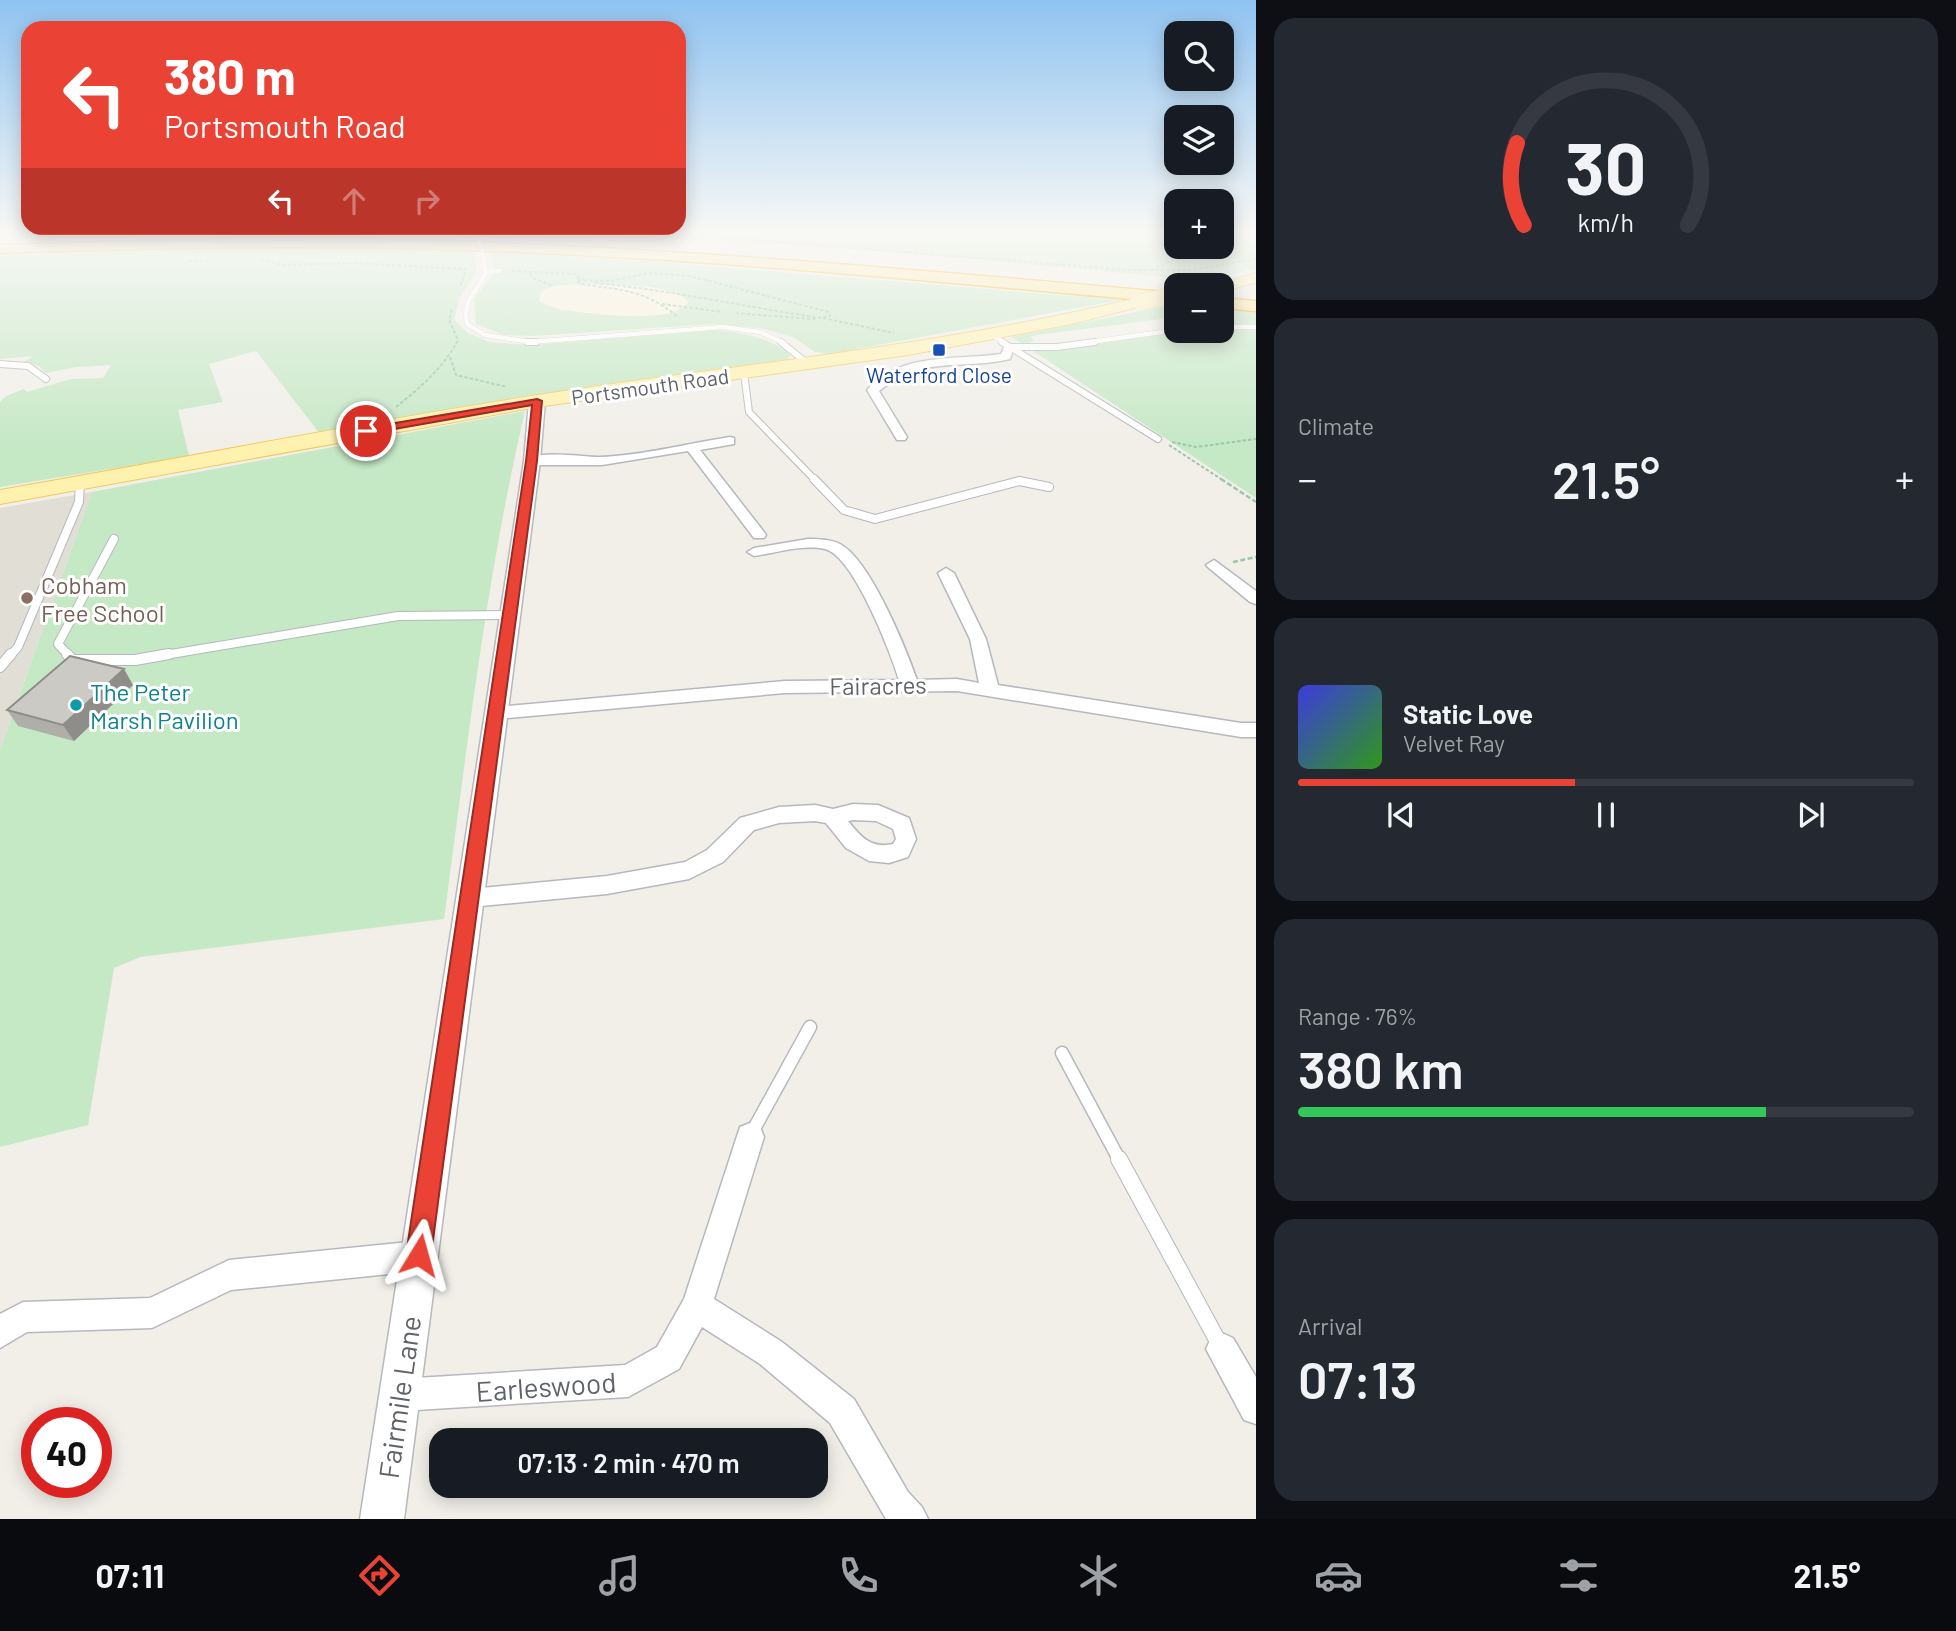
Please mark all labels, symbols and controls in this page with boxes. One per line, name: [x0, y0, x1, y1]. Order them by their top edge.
map controls: [1164, 21, 1234, 343]
button: search: [1164, 21, 1234, 91]
text: 380 m: [164, 46, 296, 105]
icon: left: [49, 49, 140, 140]
button: layers: [1164, 105, 1234, 175]
text: Portsmouth Road: [164, 106, 406, 144]
text: 30: [1566, 122, 1646, 210]
icon: left: [262, 182, 300, 220]
icon: ahead: [335, 182, 373, 220]
icon: right: [408, 182, 446, 220]
button: +: [1164, 189, 1234, 259]
text: km/h: [1578, 207, 1634, 237]
button: −: [1164, 273, 1234, 343]
marker: Waterford Close: [931, 342, 947, 358]
place label: Waterford Close: [866, 362, 1012, 387]
street label: Portsmouth Road: [570, 363, 730, 409]
pin: [336, 401, 396, 461]
icon: arrive: [347, 412, 385, 450]
text: Climate: [1298, 412, 1374, 440]
text: 21.5°: [1552, 447, 1660, 509]
text: −: [1298, 455, 1317, 501]
text: +: [1895, 455, 1914, 501]
place label: Cobham Free School: [41, 570, 164, 627]
marker: Cobham Free School: [19, 590, 35, 606]
street label: Fairacres: [829, 670, 927, 700]
place label: The Peter Marsh Pavilion: [90, 677, 239, 734]
marker: The Peter Marsh Pavilion: [68, 697, 84, 713]
text: Static Love: [1403, 698, 1533, 729]
text: Velvet Ray: [1403, 729, 1505, 757]
icon: previous: [1382, 796, 1420, 834]
icon: pause: [1587, 796, 1625, 834]
icon: next: [1792, 796, 1830, 834]
text: Range · 76%: [1298, 1002, 1417, 1030]
text: 380 km: [1298, 1037, 1464, 1099]
position arrow: [382, 1218, 456, 1292]
text: Arrival: [1298, 1312, 1362, 1340]
street label: Fairmile Lane: [371, 1313, 427, 1481]
text: 07:13: [1298, 1347, 1417, 1409]
street label: Earleswood: [475, 1364, 617, 1408]
speed limit sign: 40: [21, 1407, 112, 1498]
text: 07:13 · 2 min · 470 m: [517, 1447, 740, 1478]
icon: directions: [355, 1551, 404, 1600]
icon: music: [595, 1551, 644, 1600]
icon: phone: [834, 1551, 883, 1600]
icon: climate: [1074, 1551, 1123, 1600]
icon: car: [1314, 1551, 1363, 1600]
icon: filters: [1554, 1551, 1603, 1600]
text: 07:11: [95, 1556, 164, 1594]
text: 21.5°: [1794, 1556, 1861, 1594]

